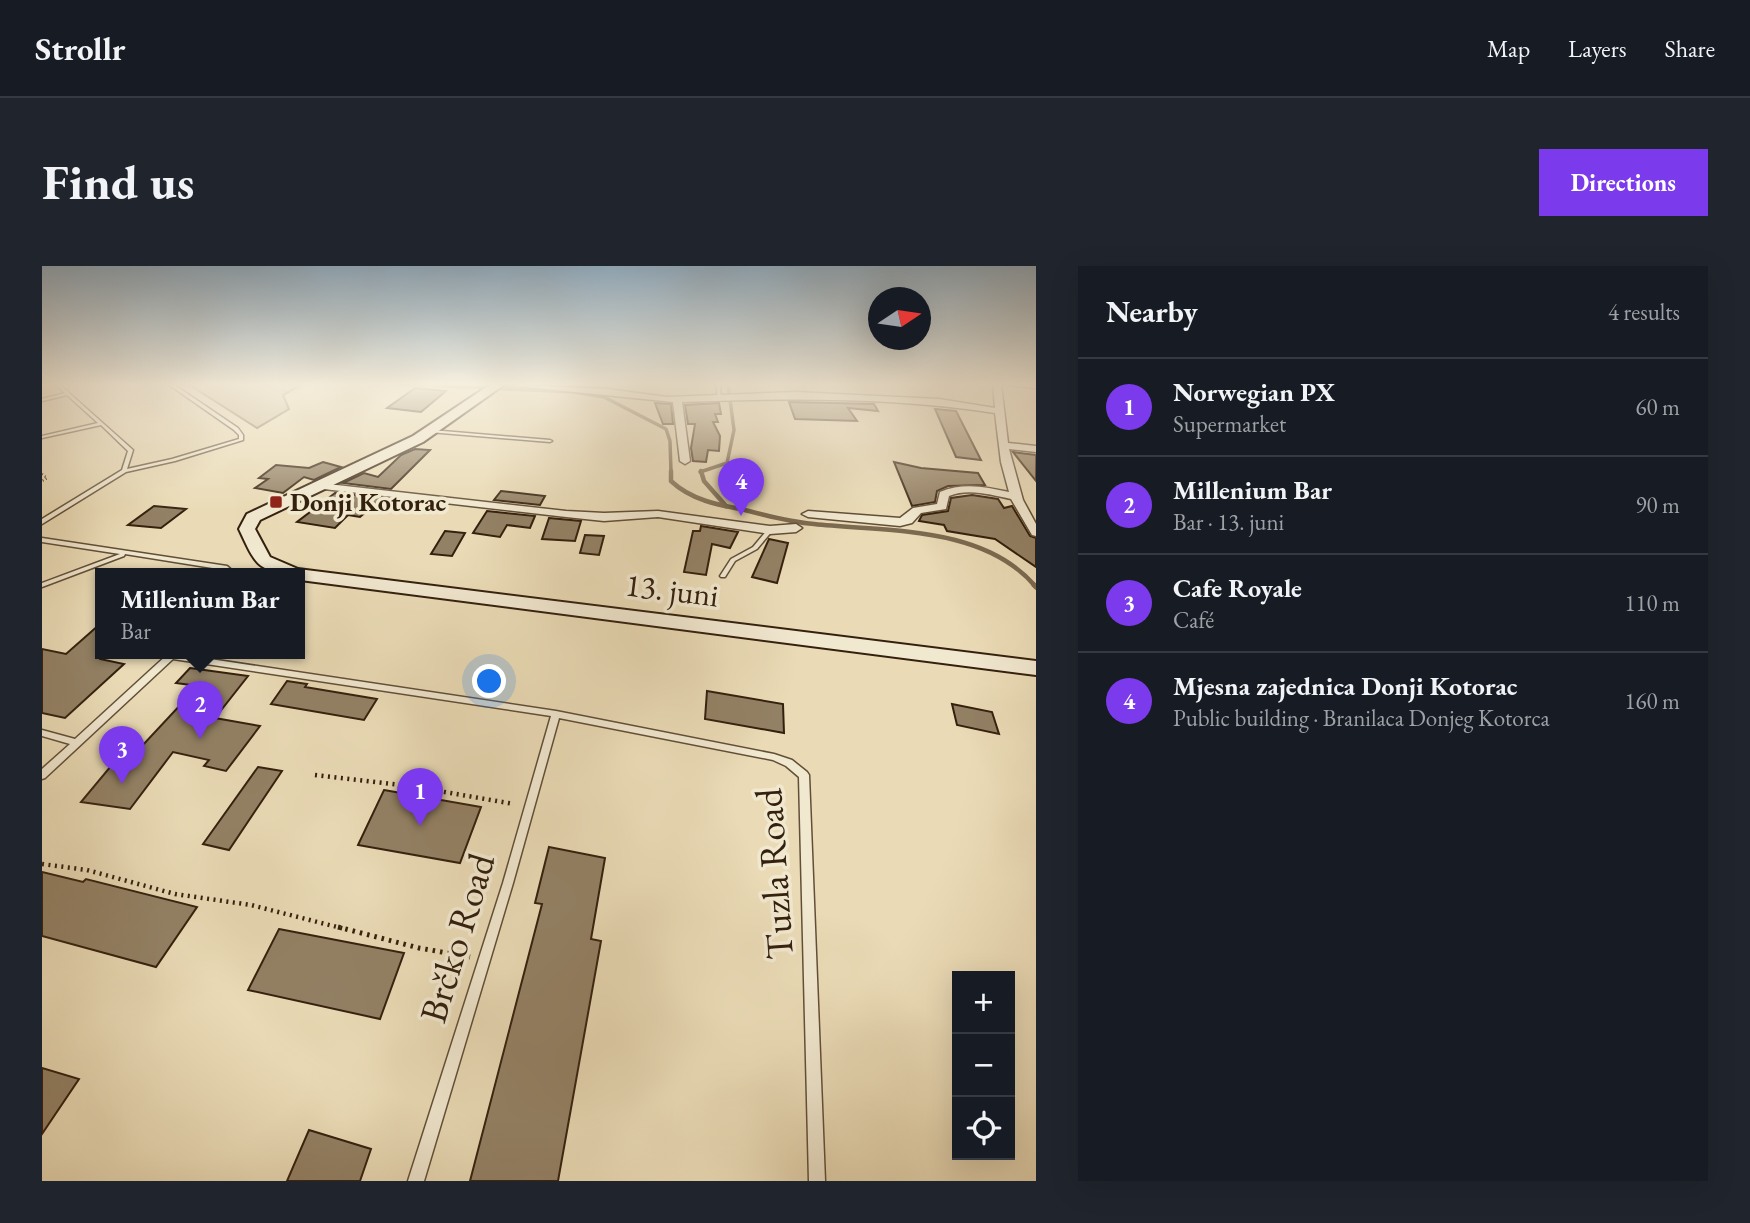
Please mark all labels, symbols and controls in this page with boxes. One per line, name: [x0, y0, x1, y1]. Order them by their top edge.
text: Strollr: [35, 27, 126, 70]
text: Map: [1487, 33, 1530, 64]
text: Layers: [1568, 33, 1627, 64]
text: Share: [1665, 33, 1715, 64]
button: Directions: [1539, 149, 1708, 216]
text: Find us: [42, 150, 194, 214]
north arrow: [868, 287, 931, 350]
text: Nearby: [1106, 292, 1198, 331]
text: 4 results: [1608, 297, 1680, 327]
text: Norwegian PX: [1173, 375, 1335, 409]
text: 1: [1123, 392, 1135, 422]
text: 60 m: [1635, 392, 1680, 422]
text: Supermarket: [1173, 409, 1286, 439]
pin: 4: [718, 458, 764, 516]
text: Millenium Bar: [1173, 473, 1332, 507]
place label: Donji Kotorac: [290, 485, 447, 519]
text: 2: [1123, 490, 1135, 520]
text: 90 m: [1635, 490, 1680, 520]
marker: Donji Kotorac: [268, 494, 284, 510]
text: Bar · 13. juni: [1173, 507, 1284, 537]
street label: 13. juni: [623, 563, 721, 617]
popup: [95, 568, 305, 659]
text: Cafe Royale: [1173, 571, 1302, 605]
text: Millenium Bar: [120, 582, 280, 616]
text: 3: [1123, 588, 1135, 618]
text: 110 m: [1624, 588, 1680, 618]
text: Café: [1173, 605, 1214, 635]
text: Bar: [120, 616, 151, 646]
your location: [472, 664, 506, 698]
text: Mjesna zajednica Donji Kotorac: [1173, 669, 1518, 703]
pin: 2: [177, 681, 223, 739]
text: 4: [1123, 686, 1135, 716]
text: 160 m: [1624, 686, 1680, 716]
text: Public building · Branilaca Donjeg Kotorca: [1173, 703, 1550, 733]
pin: 3: [99, 726, 145, 784]
pin: 1: [397, 768, 443, 826]
street label: Tuzla Road: [743, 786, 804, 961]
street label: Brčko Road: [408, 847, 506, 1028]
map controls: [952, 971, 1015, 1160]
button: +: [952, 971, 1015, 1034]
button: −: [952, 1034, 1015, 1097]
button: locate: [952, 1097, 1015, 1160]

